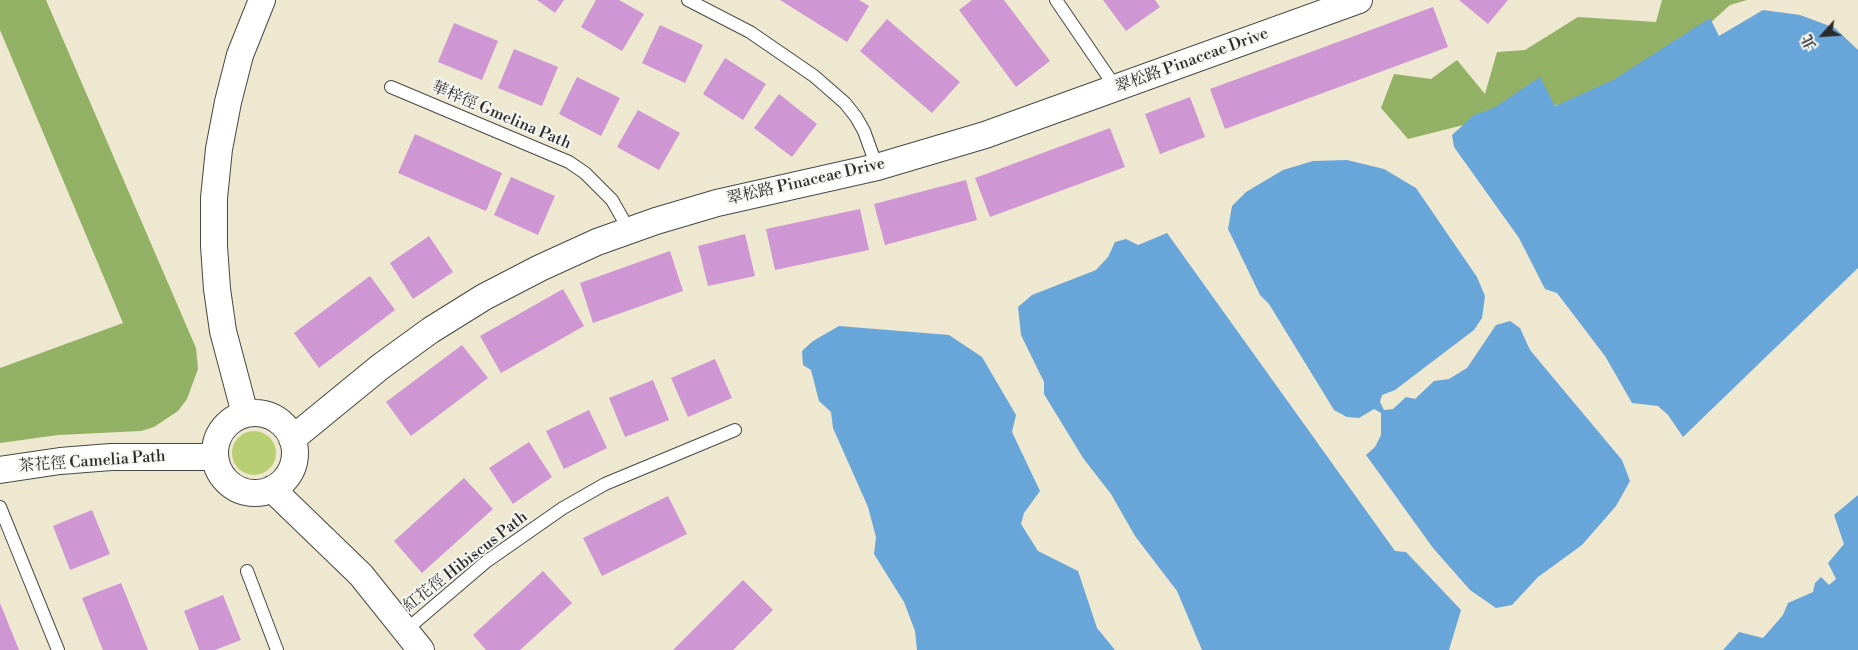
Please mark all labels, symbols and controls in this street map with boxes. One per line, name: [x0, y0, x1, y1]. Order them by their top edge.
north arrow: [1798, 10, 1848, 60]
street label: 翠松路 Pinaceae Drive: [1113, 24, 1271, 98]
text: 北: [1798, 31, 1821, 52]
street label: 華梓徑 Gmelina Path: [428, 78, 574, 154]
street label: 翠松路 Pinaceae Drive: [725, 154, 887, 210]
street label: 茶花徑 Camelia Path: [18, 447, 166, 477]
street label: 紅花徑 Hibiscus Path: [400, 508, 532, 616]

